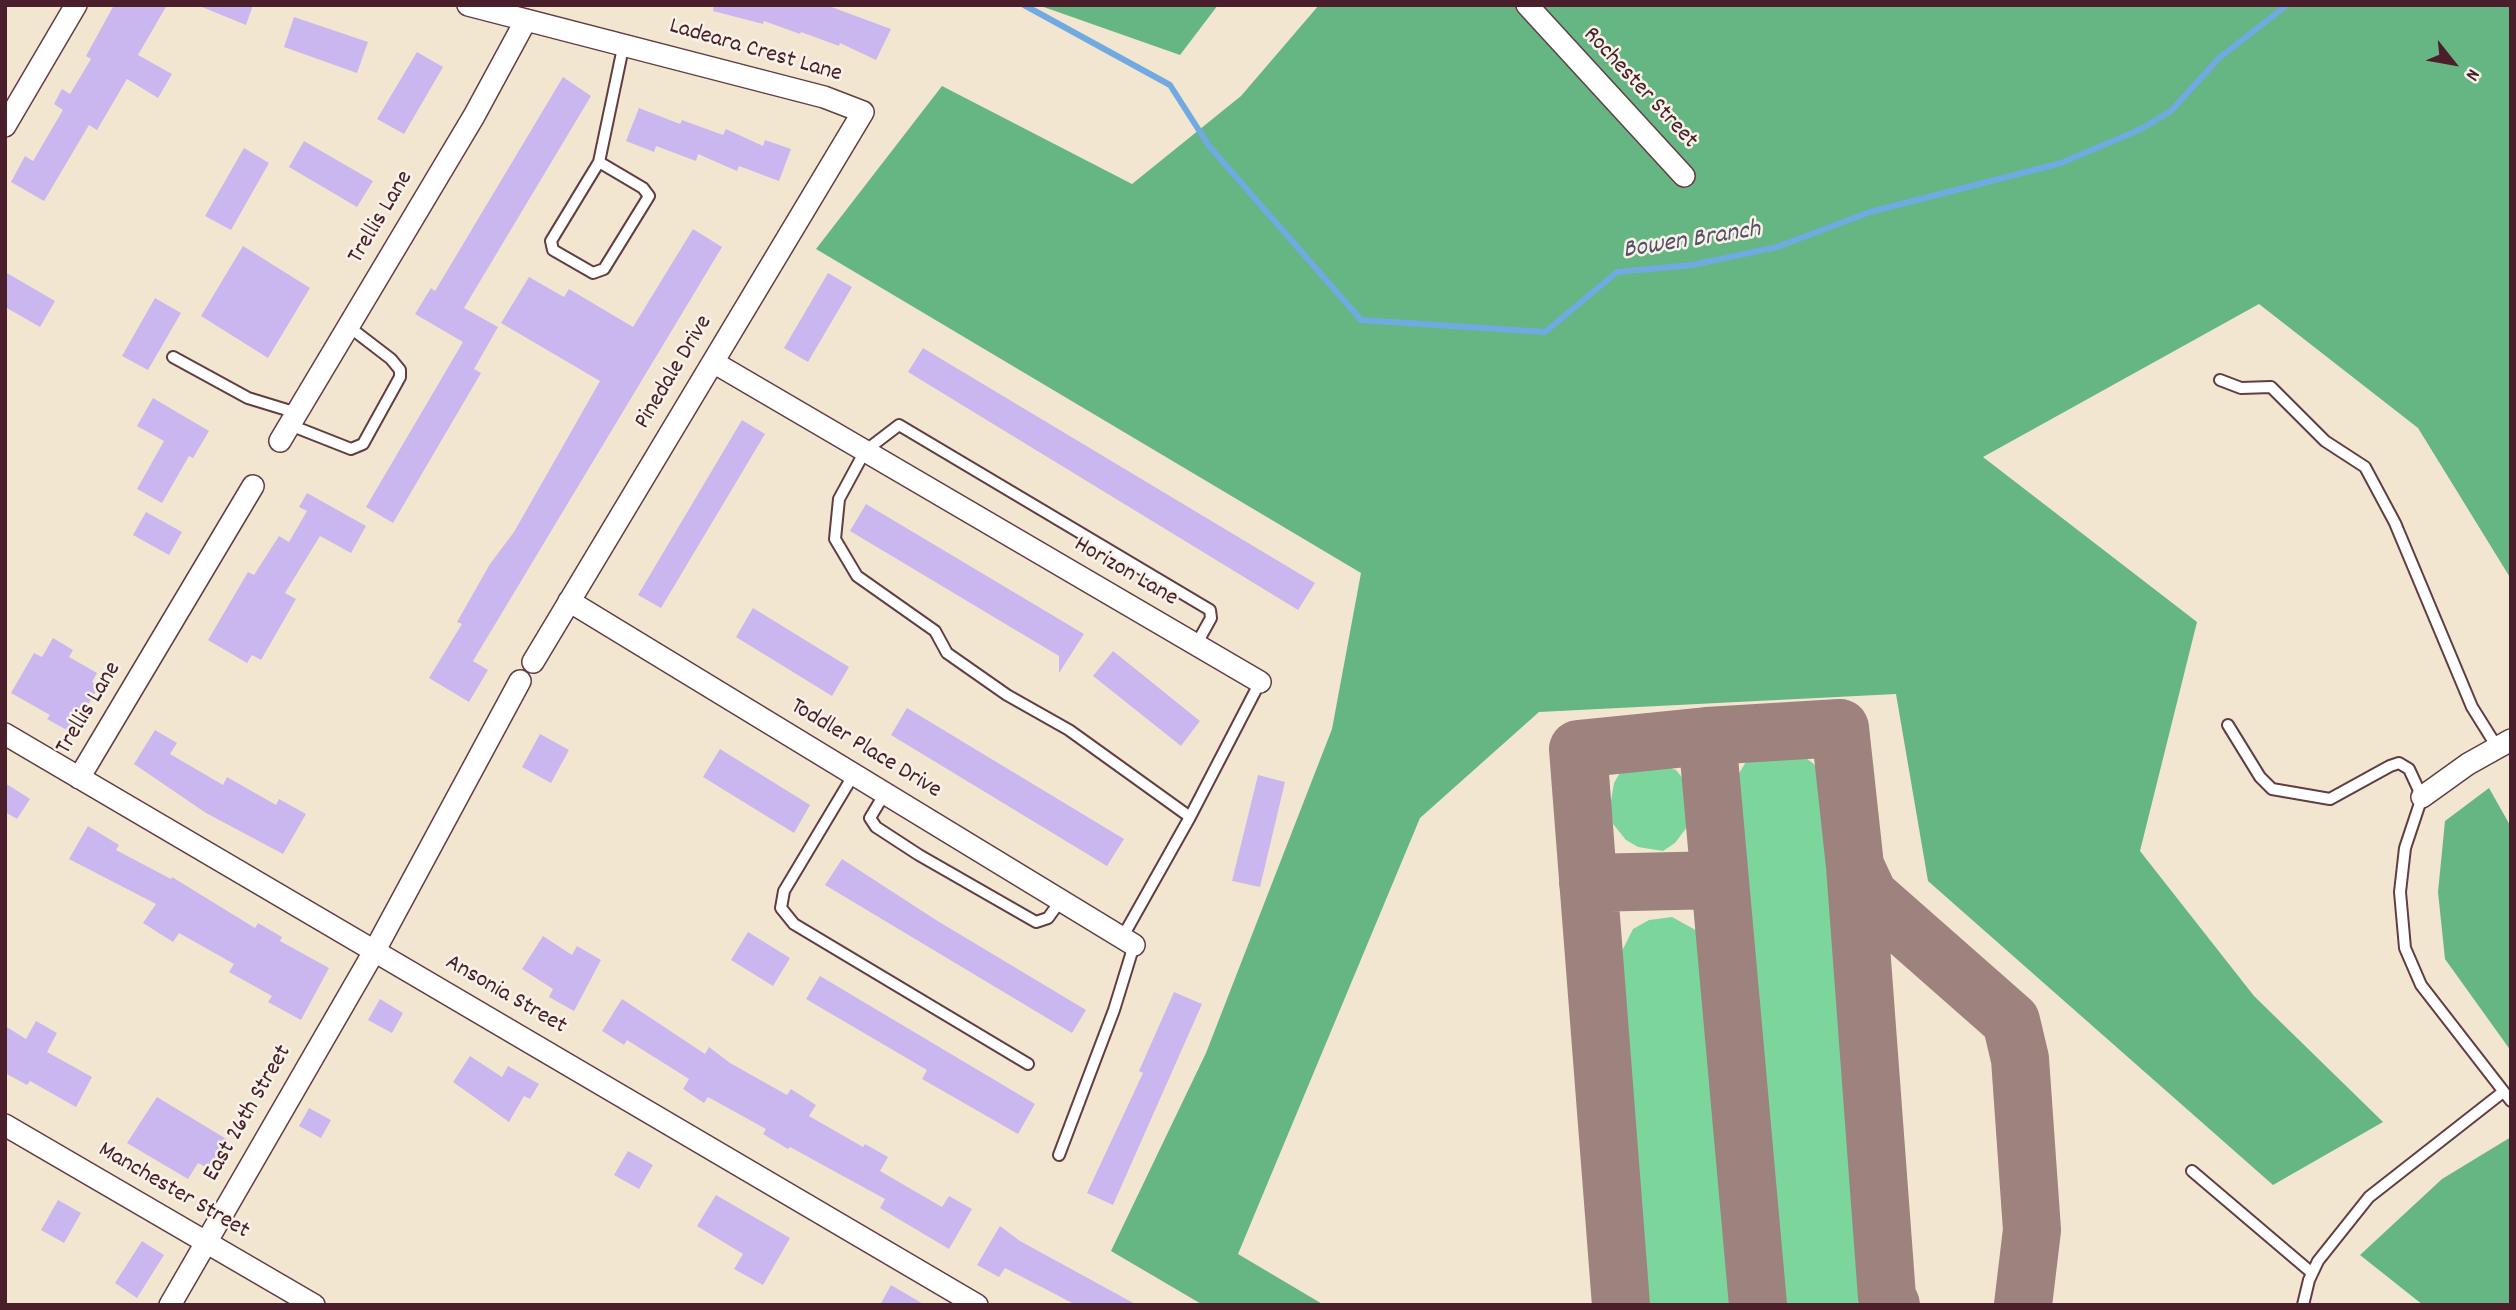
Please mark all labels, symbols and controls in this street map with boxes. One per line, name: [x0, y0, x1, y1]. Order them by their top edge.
street label: Ladeara Crest Lane: [665, 14, 845, 90]
street label: Rochester Street: [1575, 22, 1703, 156]
north arrow: [2418, 28, 2488, 98]
text: N: [2457, 63, 2485, 85]
street label: Trellis Lane: [343, 166, 421, 270]
water label: Bowen Branch: [1621, 216, 1763, 268]
street label: Pinedale Drive: [630, 311, 720, 435]
street label: Horizon Lane: [1068, 532, 1182, 614]
street label: Trellis Lane: [51, 657, 129, 761]
street label: Toddler Place Drive: [784, 694, 946, 806]
street label: Ansonia Street: [439, 950, 571, 1042]
street label: East 26th Street: [198, 1041, 300, 1187]
street label: Manchester Street: [92, 1137, 254, 1247]

